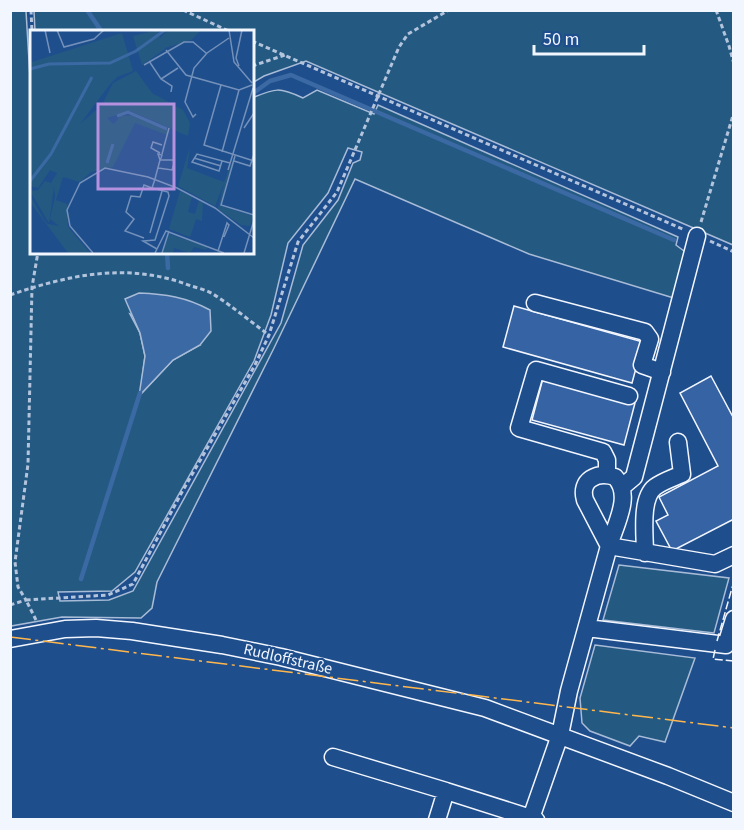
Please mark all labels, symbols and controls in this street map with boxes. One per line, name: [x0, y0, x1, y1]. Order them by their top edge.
scale bar: [534, 18, 644, 56]
text: 50 m: [543, 27, 579, 52]
inset map: [30, 30, 254, 254]
street label: Rudloffstraße: [241, 638, 335, 680]

